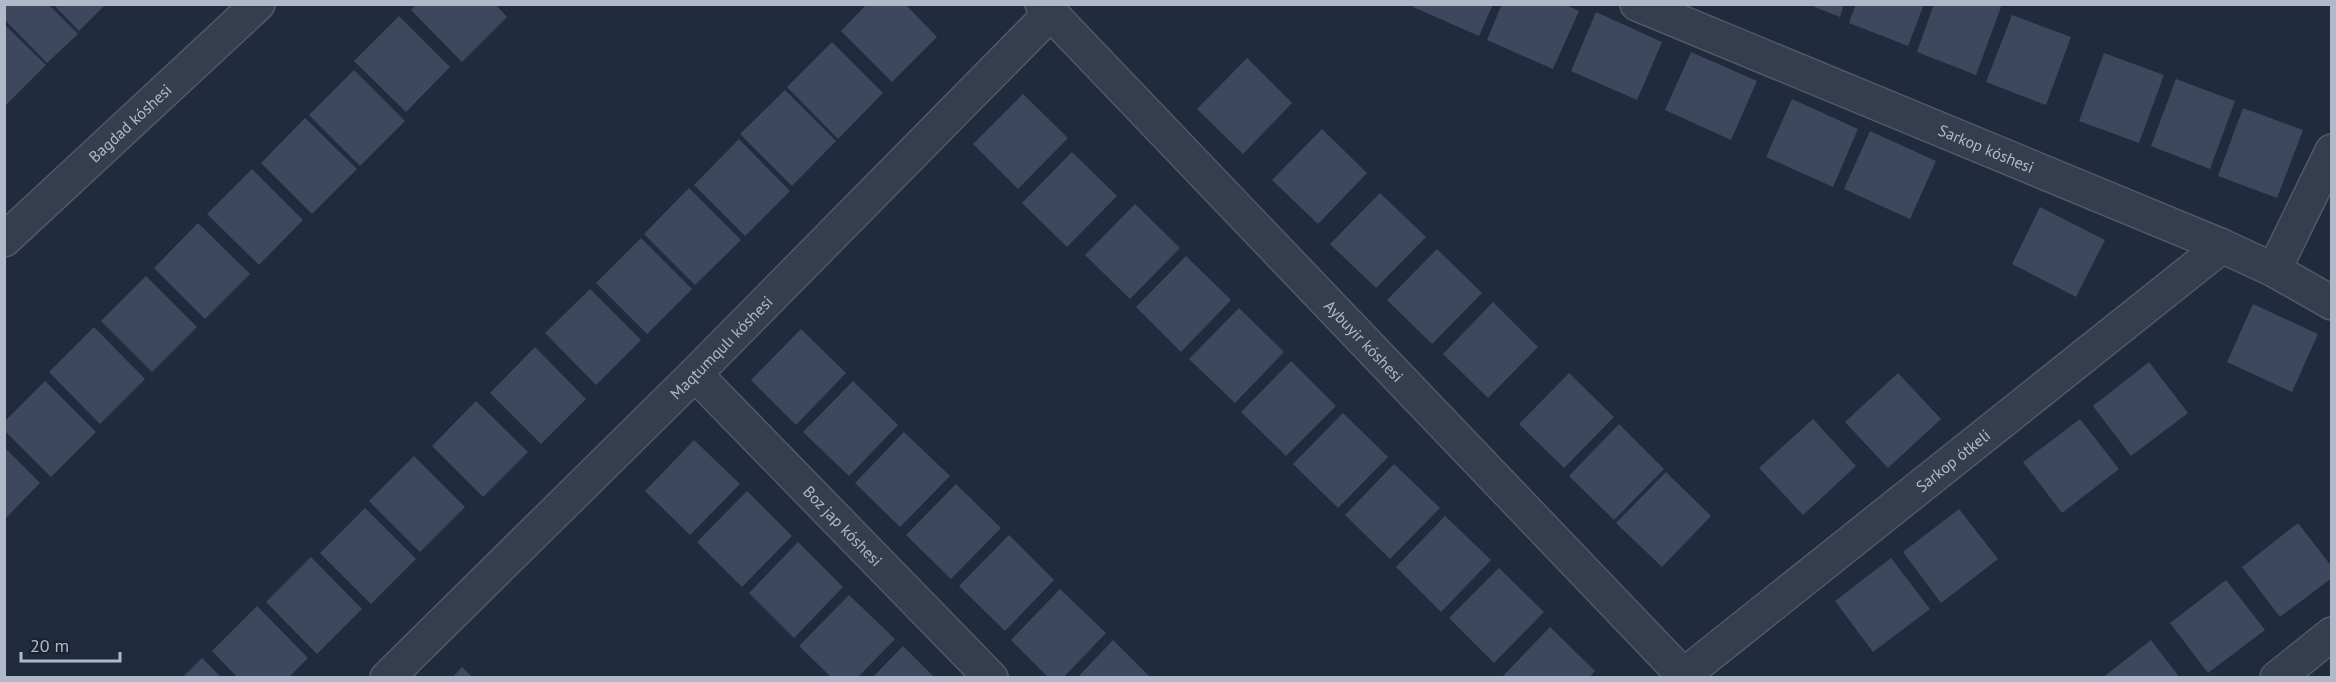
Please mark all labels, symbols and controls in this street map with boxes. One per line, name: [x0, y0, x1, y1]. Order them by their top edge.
street label: Bagdad kóshesi: [84, 79, 176, 166]
street label: Sarkop kóshesi: [1936, 120, 2037, 177]
street label: Maqtumqulı kóshesi: [666, 292, 777, 403]
street label: Aybuyir kóshesi: [1320, 296, 1408, 386]
street label: Sarkop ótkeli: [1912, 425, 1994, 496]
street label: Boz jap kóshesi: [799, 481, 887, 570]
scale bar: [21, 625, 120, 663]
text: 20 m: [30, 634, 69, 657]

